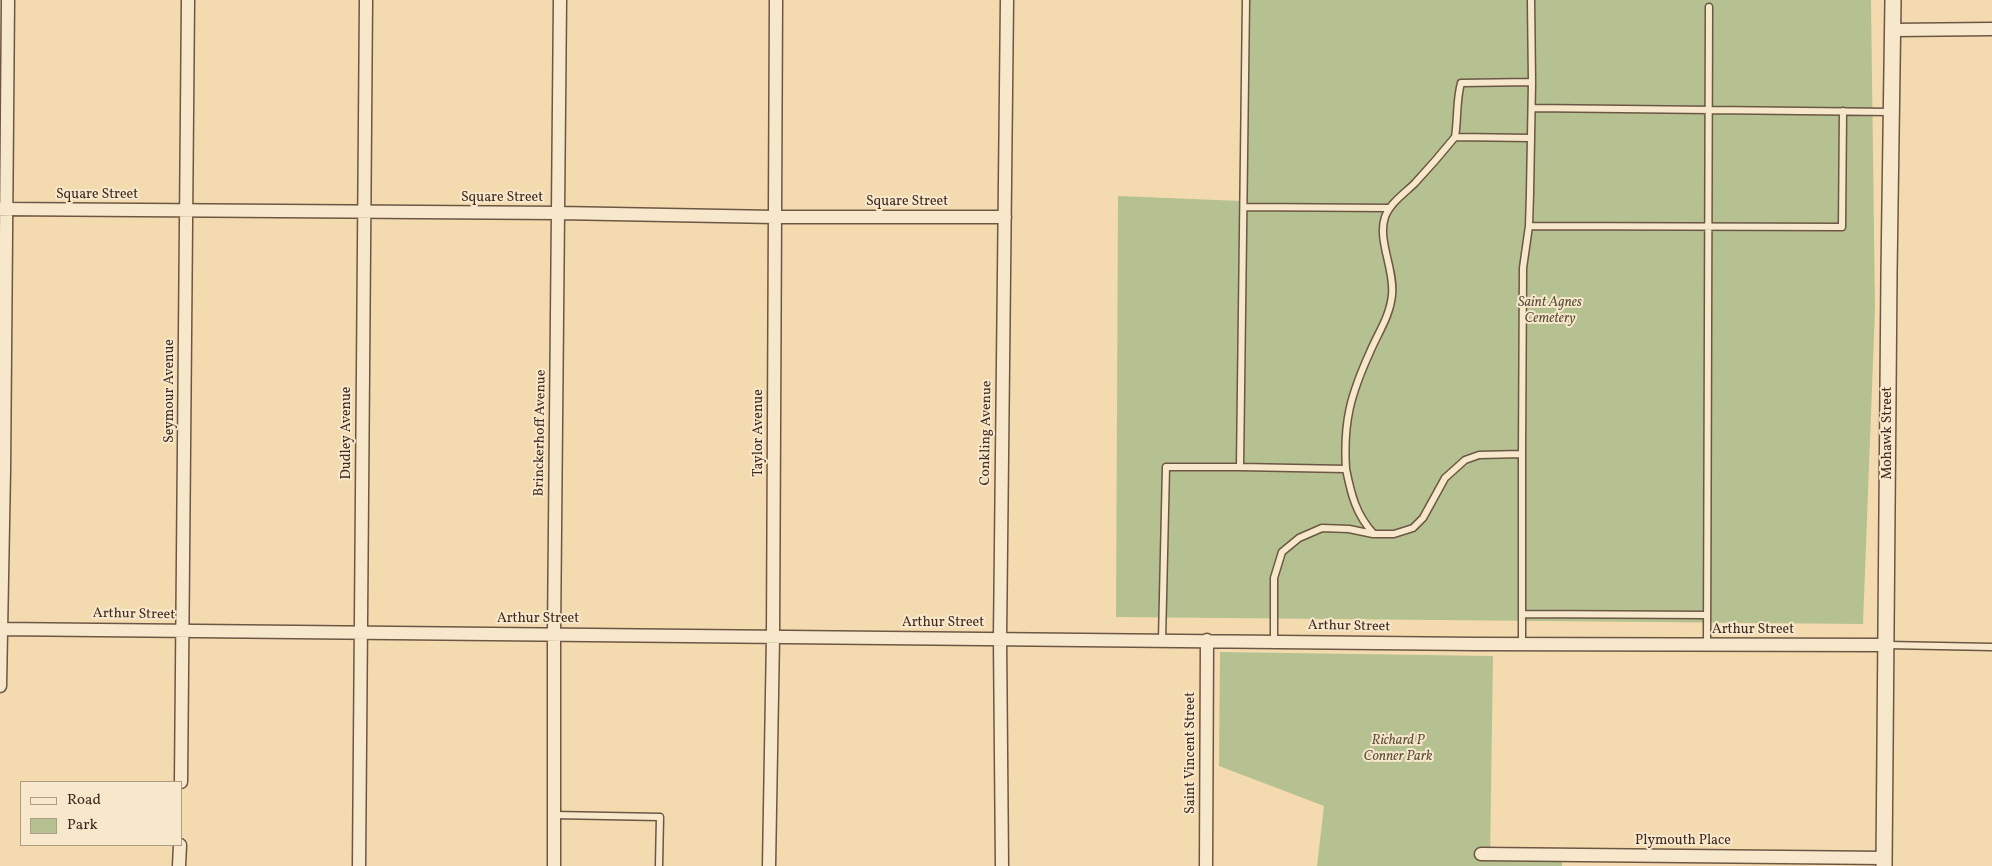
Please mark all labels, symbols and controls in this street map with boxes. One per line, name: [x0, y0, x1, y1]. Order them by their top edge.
street label: Square Street: [56, 187, 138, 203]
street label: Square Street: [461, 190, 543, 206]
street label: Square Street: [866, 194, 948, 210]
park label: Saint Agnes Cemetery: [1518, 295, 1582, 328]
street label: Seymour Avenue: [162, 339, 178, 443]
street label: Brinckerhoff Avenue: [531, 370, 551, 496]
street label: Conkling Avenue: [978, 380, 996, 486]
street label: Dudley Avenue: [339, 387, 355, 479]
street label: Mohawk Street: [1880, 387, 1896, 479]
street label: Taylor Avenue: [751, 389, 767, 477]
street label: Arthur Street: [93, 606, 175, 624]
street label: Arthur Street: [497, 611, 579, 627]
street label: Arthur Street: [902, 615, 984, 631]
street label: Arthur Street: [1308, 618, 1390, 636]
street label: Arthur Street: [1712, 622, 1794, 638]
street label: Saint Vincent Street: [1183, 692, 1199, 814]
park label: Richard P Conner Park: [1364, 733, 1432, 766]
legend: [20, 781, 182, 846]
text: Road: [67, 790, 101, 811]
text: Park: [67, 815, 98, 836]
street label: Plymouth Place: [1635, 833, 1731, 849]

